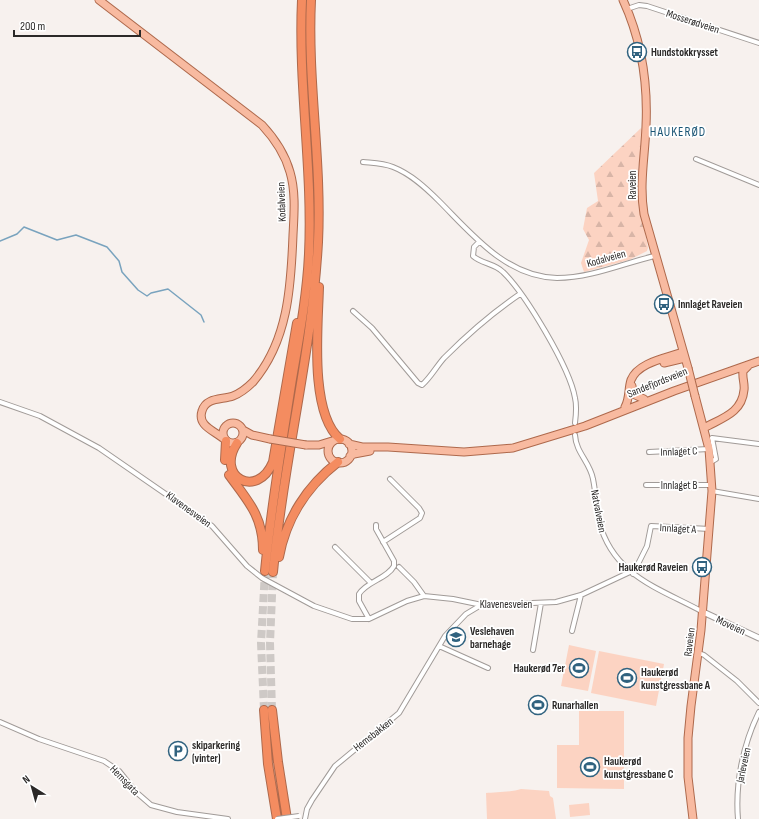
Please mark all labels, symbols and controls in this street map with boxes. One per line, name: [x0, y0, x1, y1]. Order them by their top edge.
street label: Mosserødveien: [665, 7, 721, 36]
scale bar: [14, 12, 140, 38]
text: 200 m: [20, 19, 46, 34]
bus stop icon: Hundstokkrysset: [626, 41, 648, 63]
place label: Hundstokkrysset: [651, 46, 718, 59]
district label: HAUKERØD: [650, 124, 706, 140]
street label: Raveien: [626, 170, 639, 199]
street label: Kodalveien: [274, 181, 289, 222]
street label: Kodalveien: [585, 247, 627, 270]
bus stop icon: Innlaget Raveien: [653, 293, 675, 315]
place label: Innlaget Raveien: [678, 298, 742, 311]
street label: Sandefjordsveien: [625, 364, 689, 400]
street label: Innlaget C: [660, 444, 698, 459]
street label: Innlaget B: [661, 479, 697, 492]
street label: Klavenesveien: [164, 489, 214, 530]
street label: Natvalveien: [588, 489, 609, 534]
street label: Innlaget A: [659, 521, 697, 536]
bus stop icon: Haukerød Raveien: [691, 556, 713, 578]
place label: Haukerød Raveien: [618, 561, 688, 574]
street label: Klavenesveien: [480, 598, 533, 611]
street label: Moveien: [714, 613, 748, 638]
place label: Veslehaven barnehage: [470, 625, 514, 651]
school or university icon: Veslehaven barnehage: [445, 626, 467, 648]
street label: Raveien: [681, 627, 698, 657]
sports icon: Haukerød 7er: [568, 657, 590, 679]
place label: Haukerød 7er: [513, 662, 566, 675]
place label: Haukerød kunstgressbane A: [641, 666, 711, 692]
sports icon: Haukerød kunstgressbane A: [616, 667, 638, 689]
sports icon: Runarhallen: [527, 694, 549, 716]
place label: Runarhallen: [552, 699, 599, 712]
street label: Hemsbakken: [351, 715, 396, 754]
place label: skiparkering (vinter): [192, 739, 240, 765]
parking icon: skiparkering (vinter): [167, 740, 189, 762]
street label: Jarleveien: [733, 746, 754, 785]
place label: Haukerød kunstgressbane C: [604, 755, 674, 781]
sports icon: Haukerød kunstgressbane C: [579, 756, 601, 778]
street label: Hemsgata: [107, 763, 142, 798]
north arrow: [12, 767, 52, 807]
text: N: [20, 772, 33, 786]

